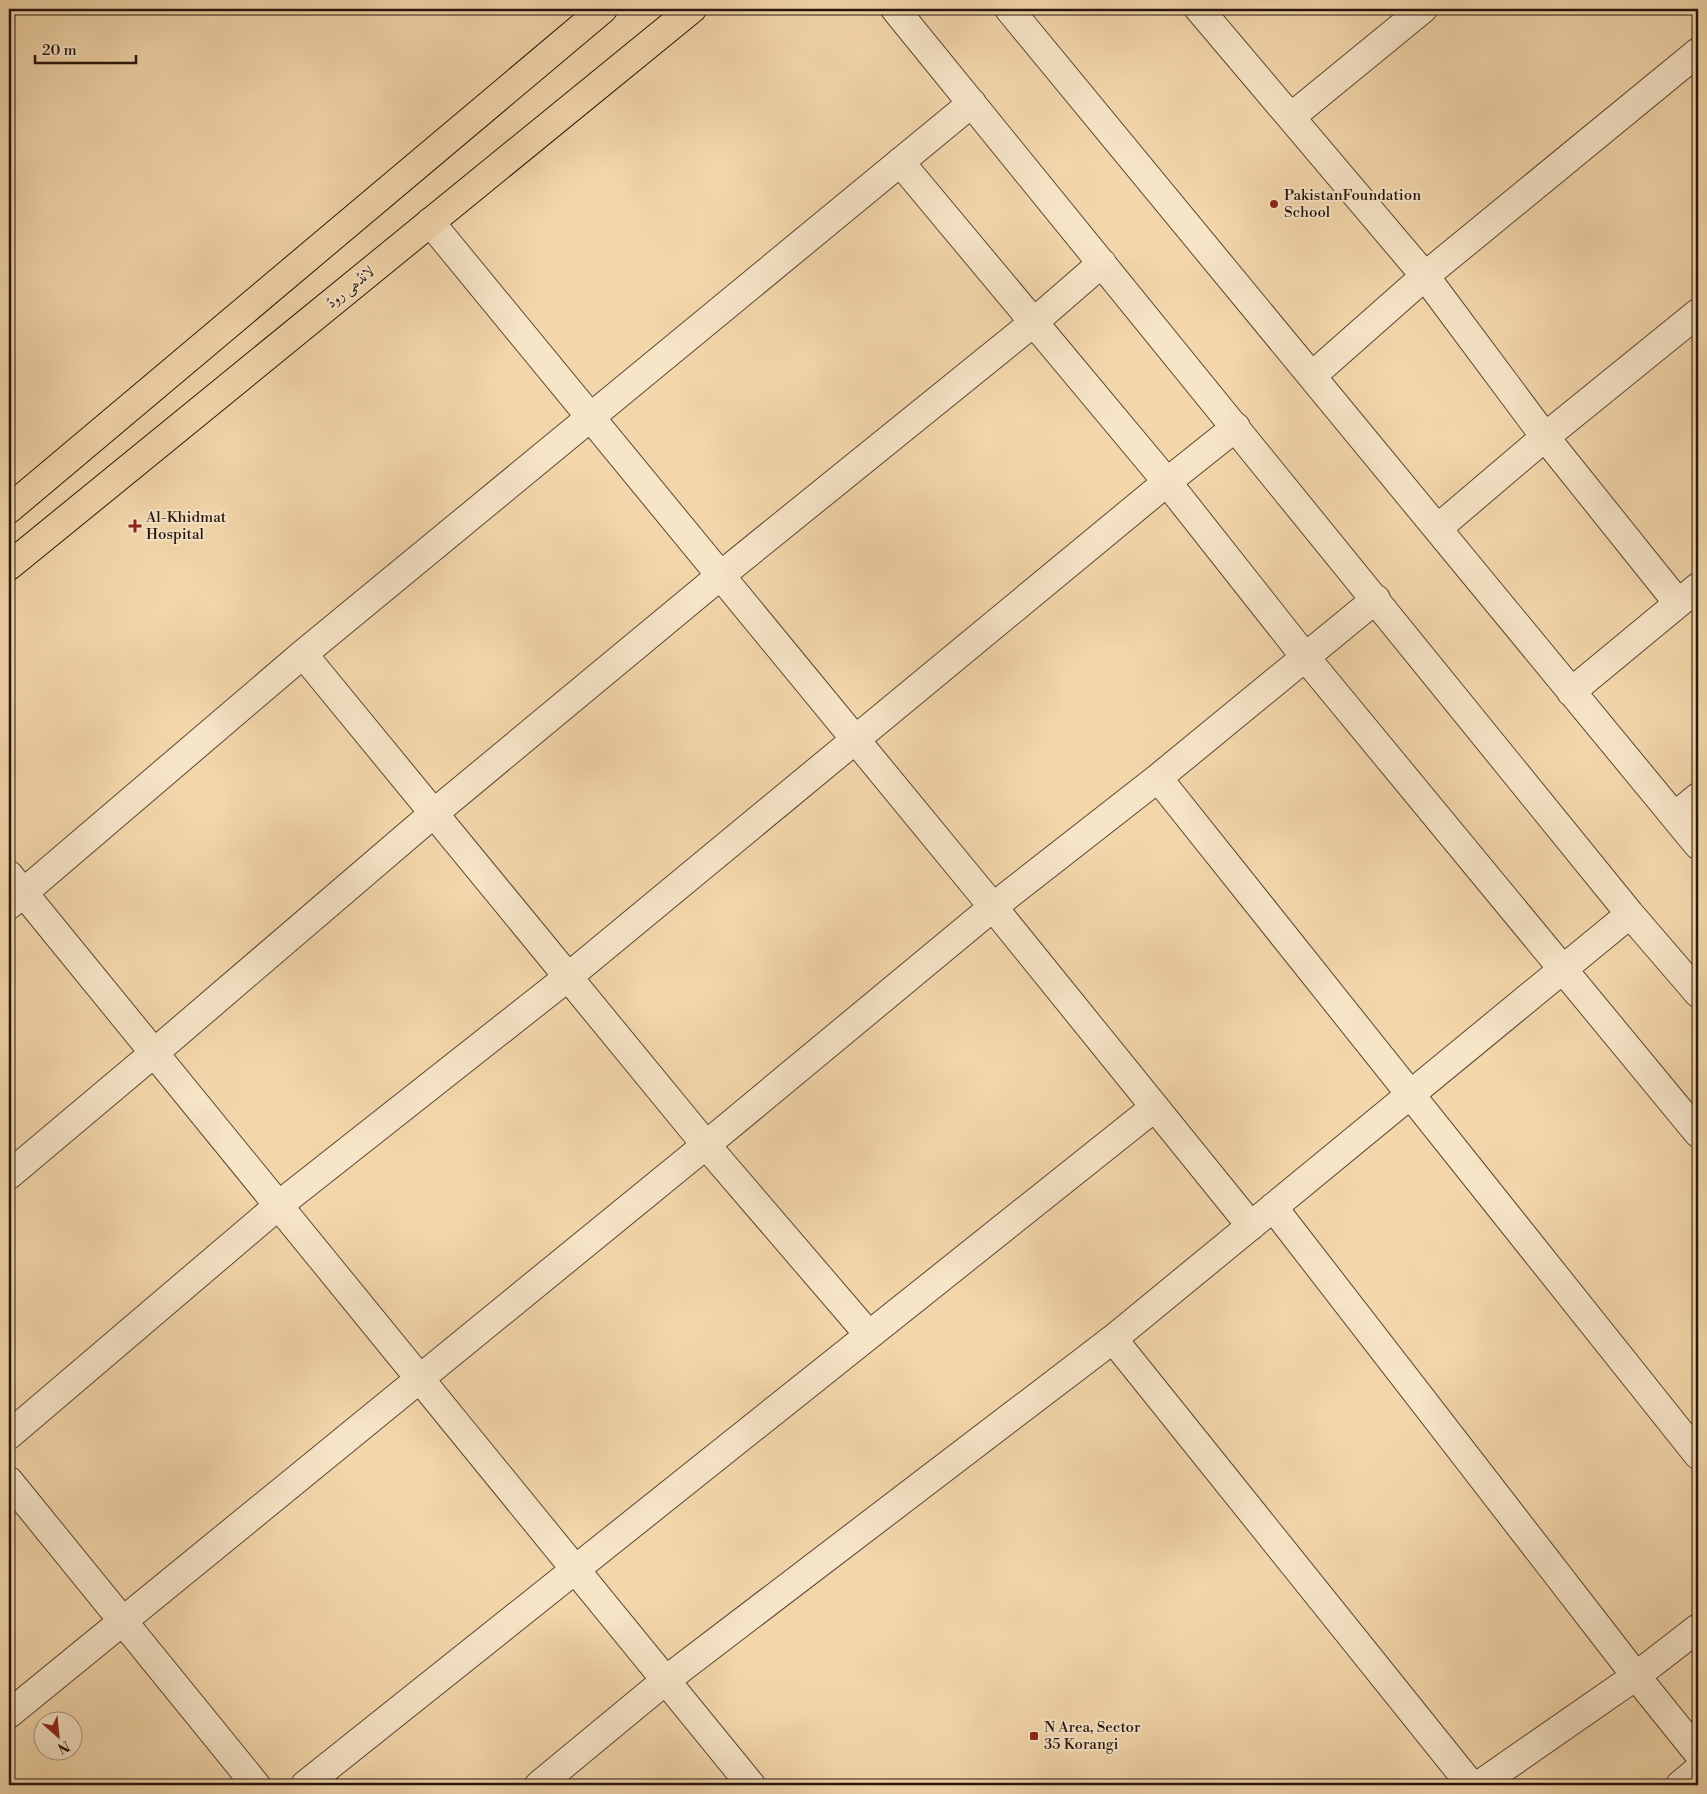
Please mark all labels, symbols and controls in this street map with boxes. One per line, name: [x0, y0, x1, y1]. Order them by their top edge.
scale bar: [35, 32, 136, 64]
text: 20 m: [42, 41, 77, 60]
place label: PakistanFoundation School: [1284, 186, 1421, 222]
marker: PakistanFoundation School: [1268, 198, 1280, 210]
street label: لانڈھی روڈ: [322, 262, 379, 313]
place label: Al-Khidmat Hospital: [145, 508, 227, 544]
marker: Al-Khidmat Hospital: [128, 519, 142, 533]
north arrow: [32, 1712, 82, 1762]
place label: N Area, Sector 35 Korangi: [1044, 1718, 1141, 1754]
marker: N Area, Sector 35 Korangi: [1028, 1730, 1040, 1742]
text: N: [54, 1736, 72, 1757]

